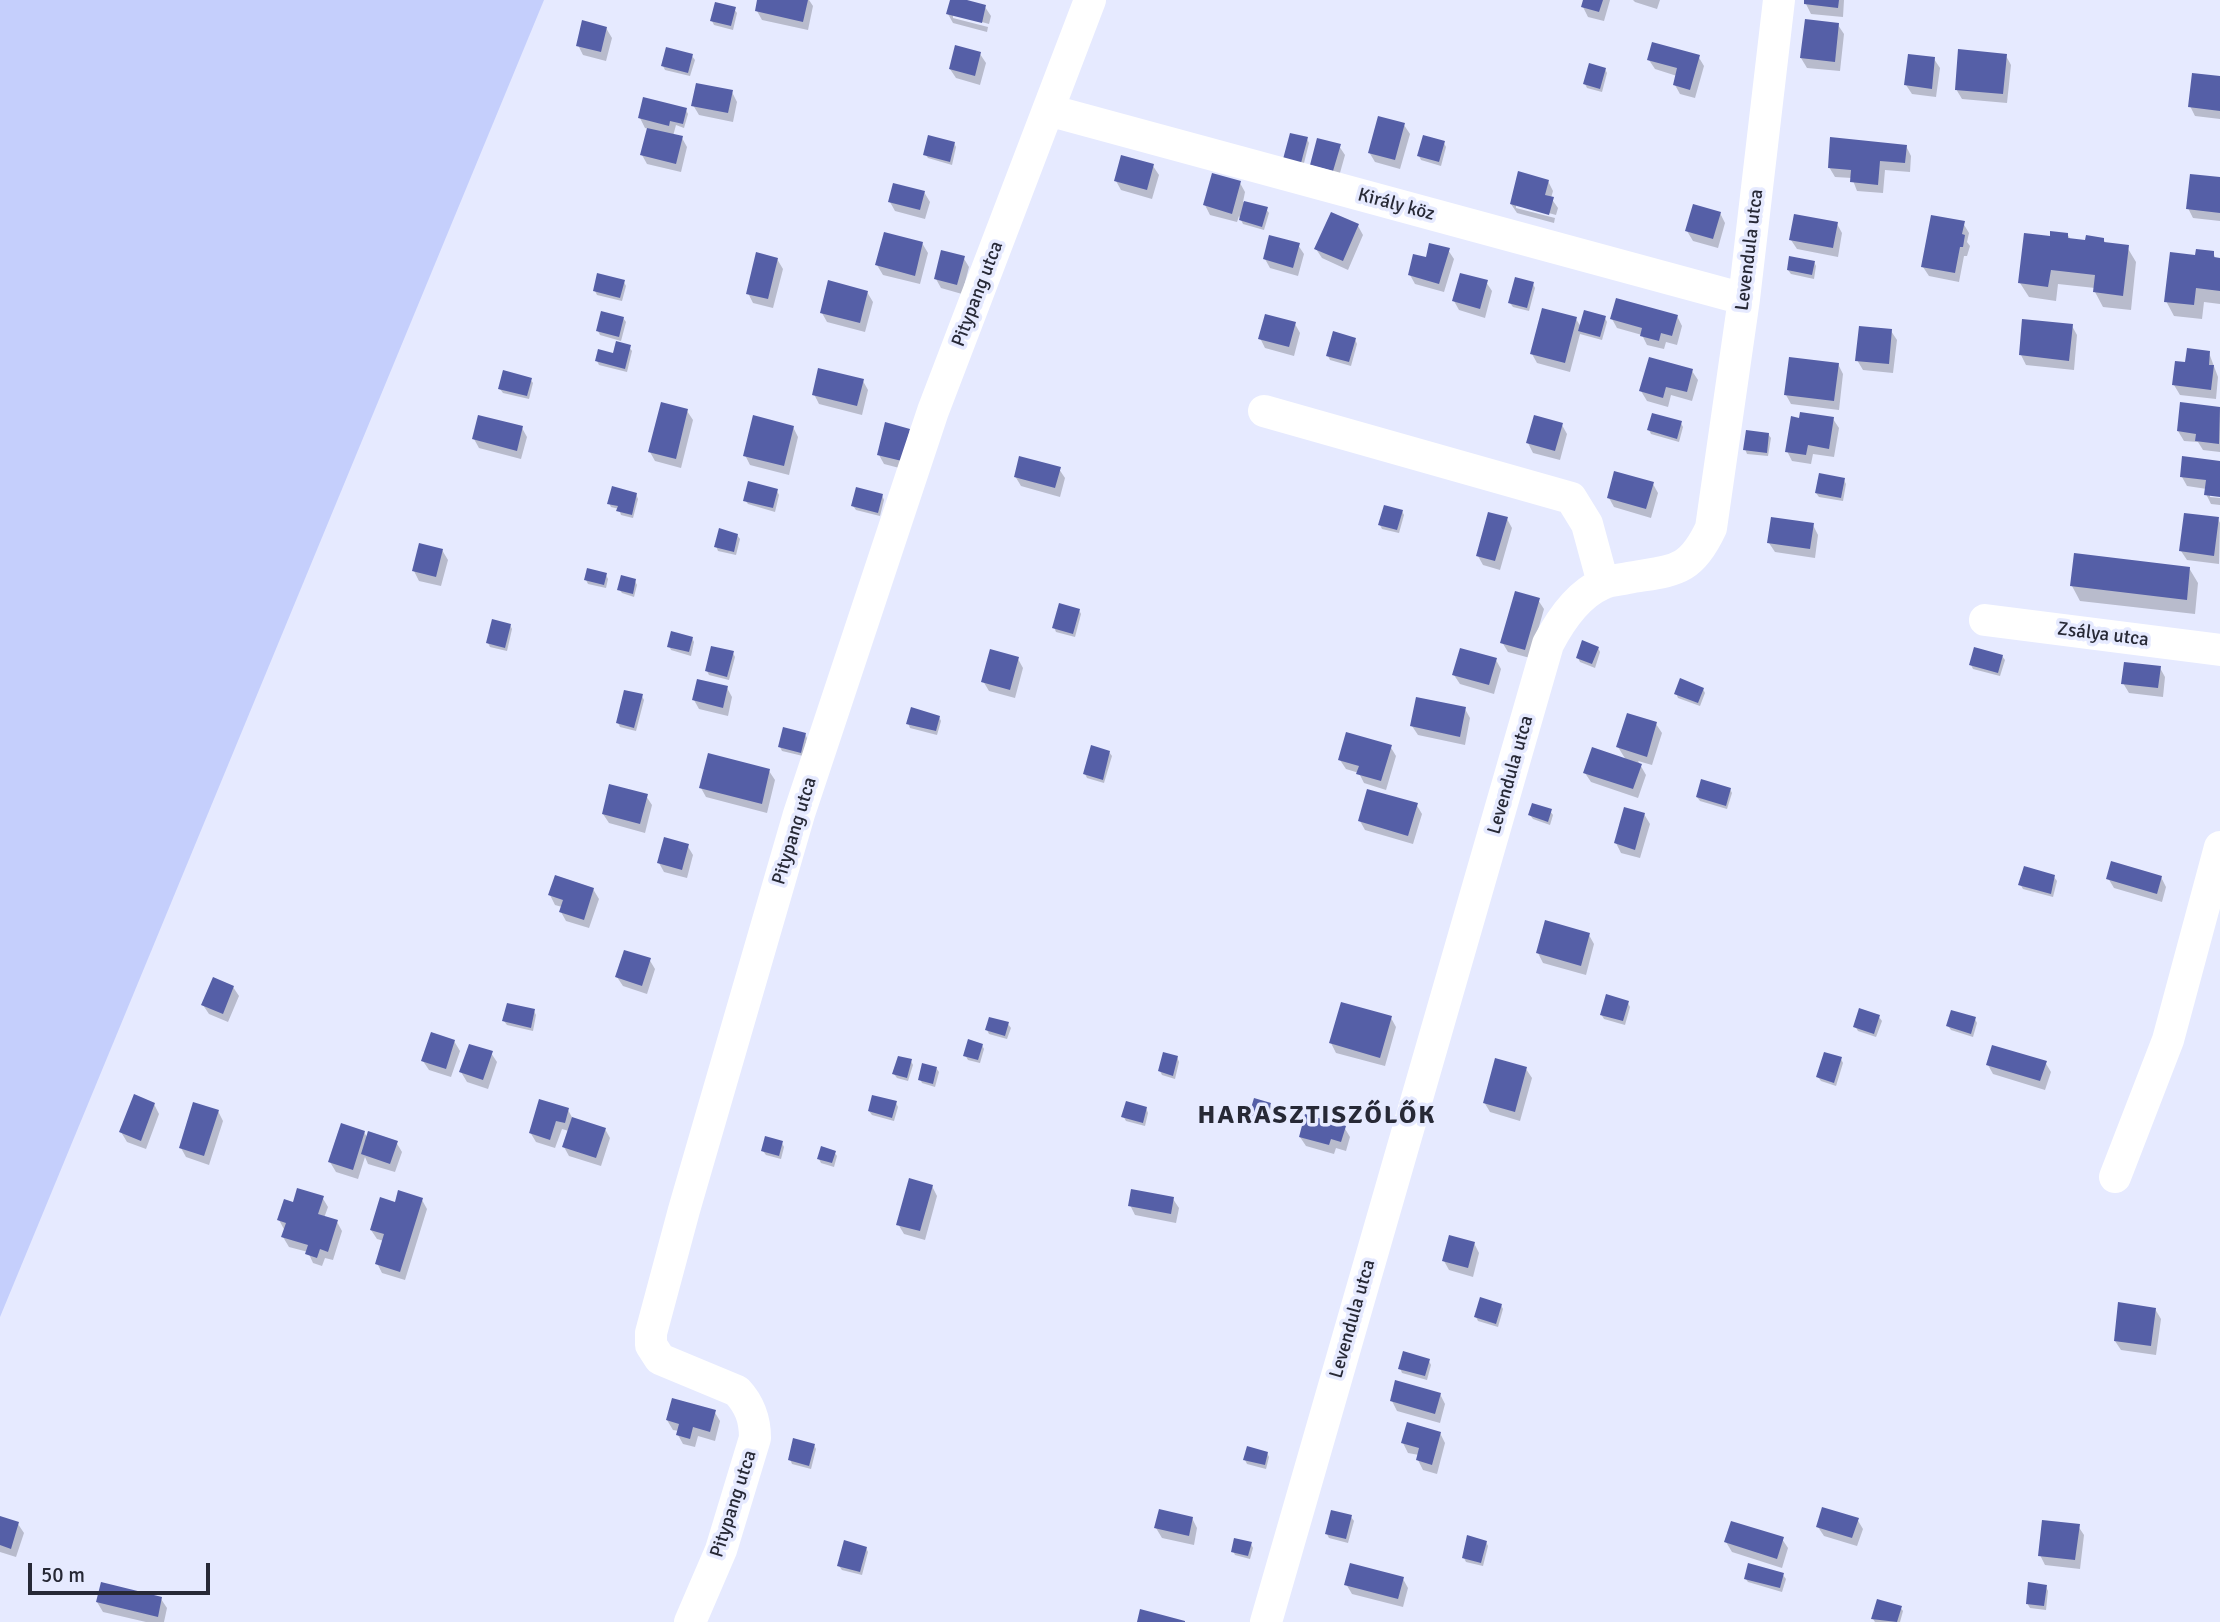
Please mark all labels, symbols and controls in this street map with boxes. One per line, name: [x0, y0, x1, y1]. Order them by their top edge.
street label: Király köz: [1355, 184, 1437, 226]
street label: Levendula utca: [1731, 188, 1769, 312]
street label: Pitypang utca: [947, 238, 1009, 350]
street label: Zsálya utca: [2056, 618, 2150, 652]
street label: Levendula utca: [1483, 713, 1539, 837]
street label: Pitypang utca: [768, 775, 822, 887]
district label: HARASZTISZŐLŐK: [1199, 1100, 1435, 1132]
street label: Levendula utca: [1325, 1257, 1381, 1381]
street label: Pitypang utca: [706, 1448, 762, 1560]
scale bar: [32, 1548, 214, 1592]
text: 50 m: [41, 1562, 85, 1588]

